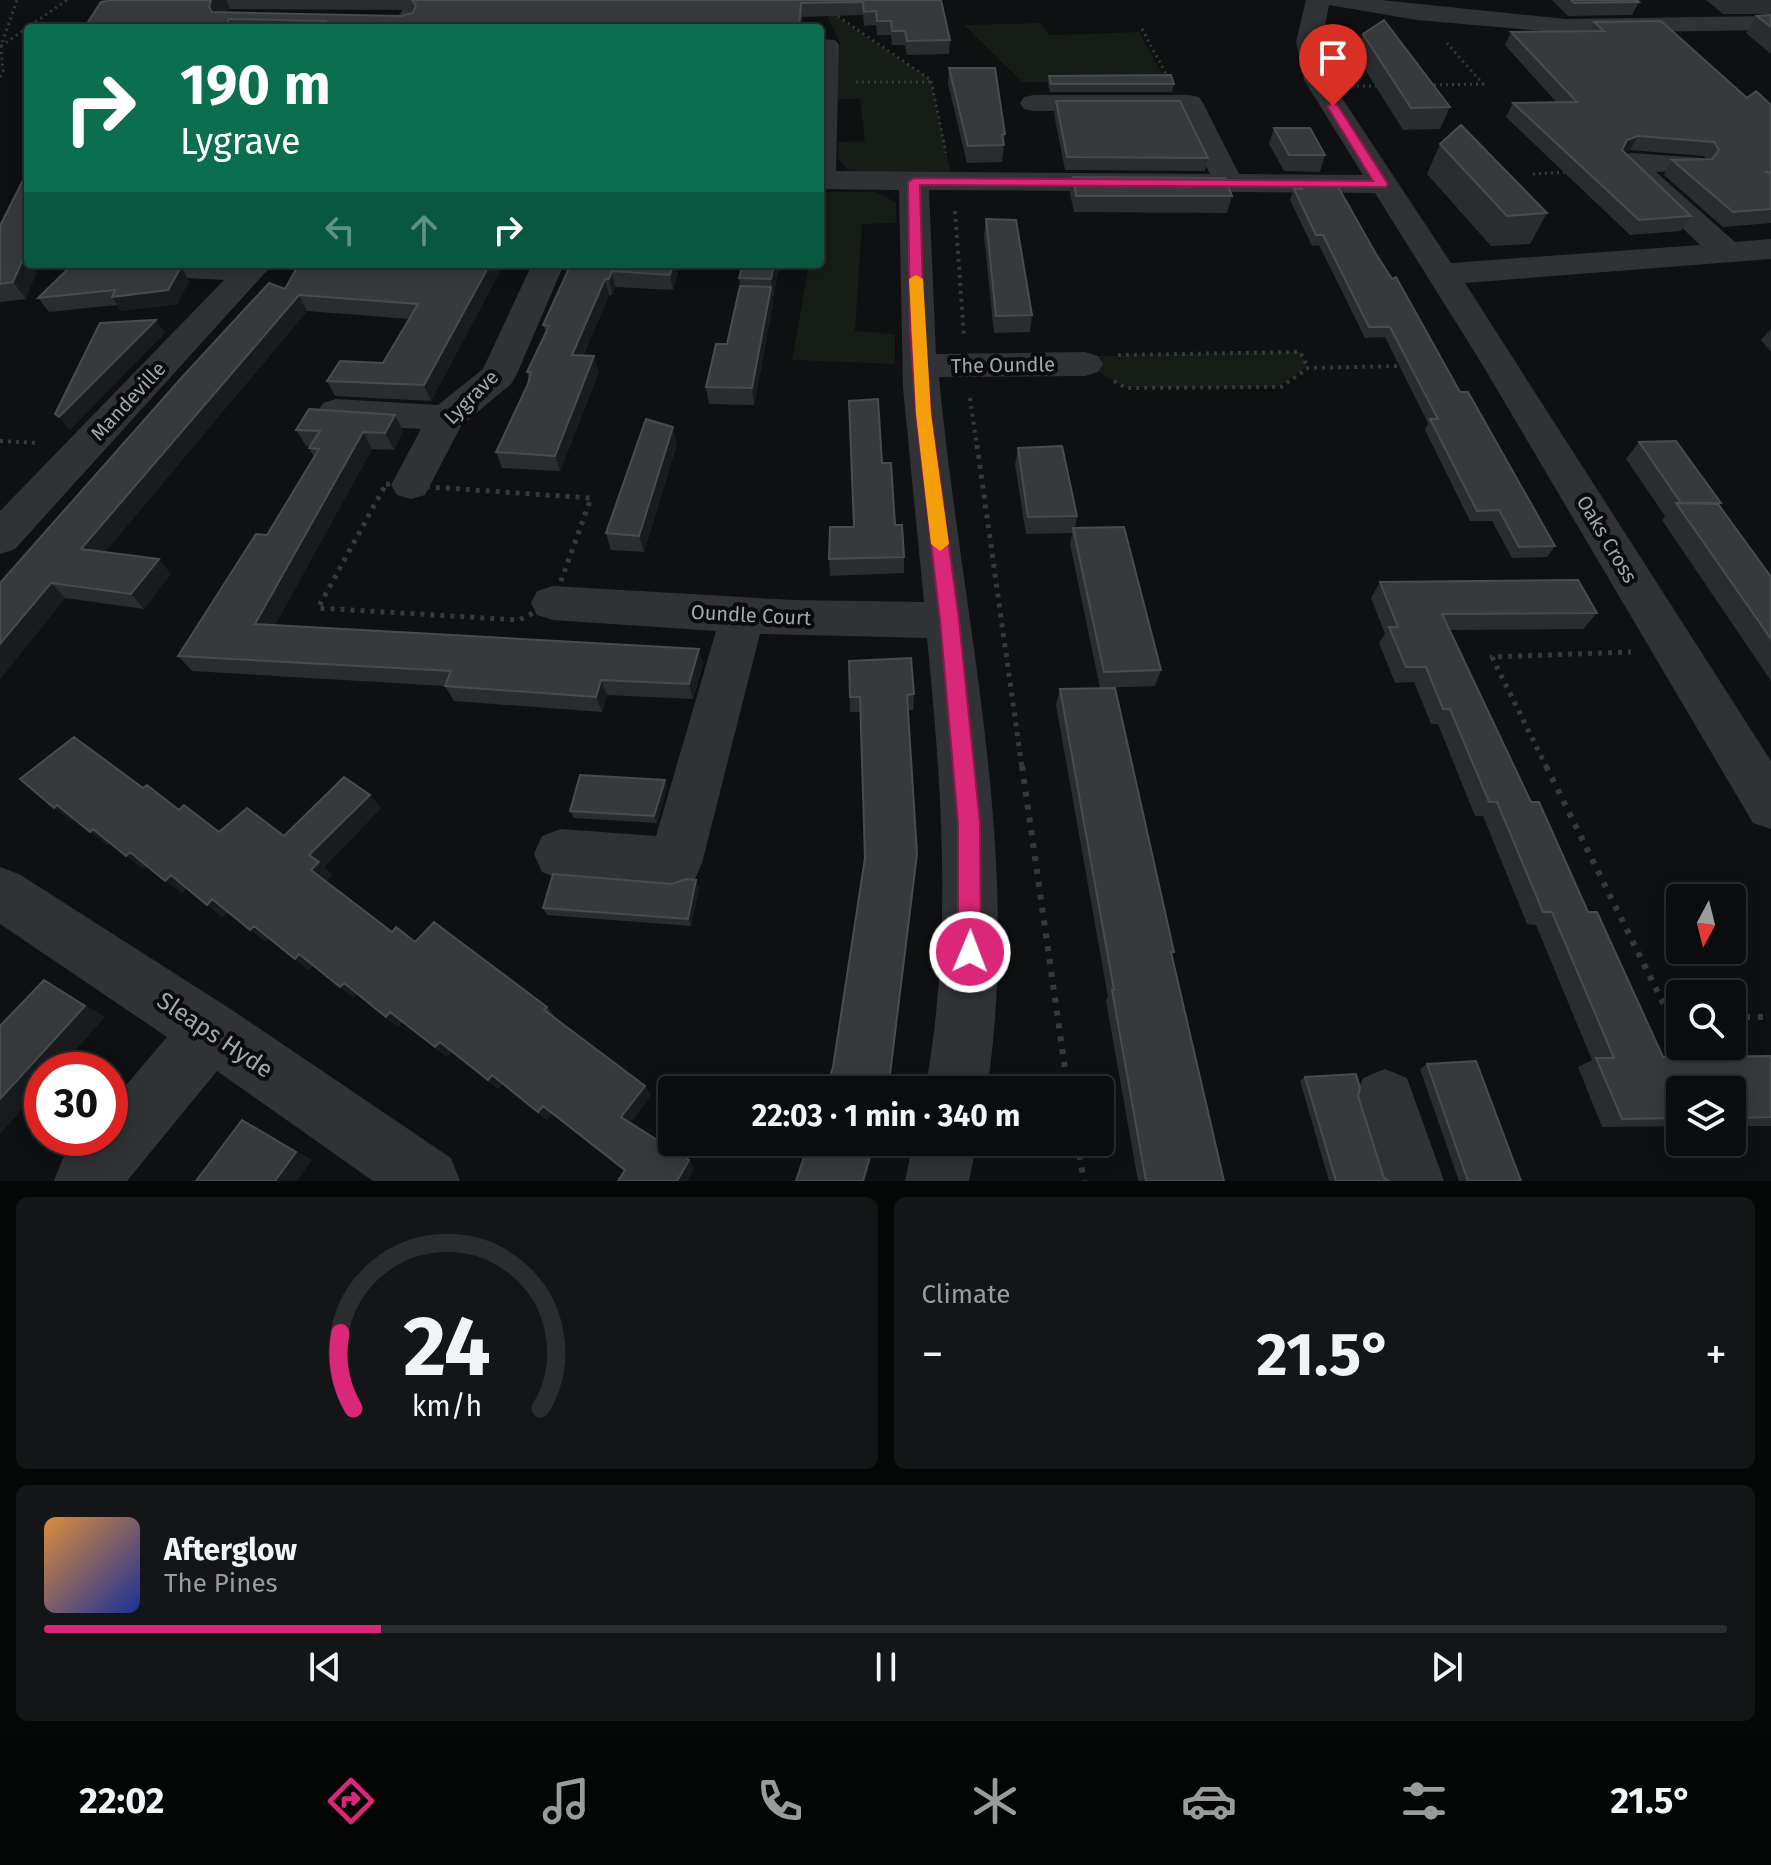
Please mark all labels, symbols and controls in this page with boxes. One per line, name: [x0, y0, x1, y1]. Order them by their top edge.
pin: [1299, 24, 1367, 106]
icon: arrive: [1311, 36, 1355, 80]
text: 190 m: [180, 52, 331, 119]
icon: right: [48, 56, 152, 160]
text: Lygrave: [180, 120, 301, 164]
icon: left: [318, 208, 362, 252]
icon: ahead: [402, 208, 446, 252]
icon: right: [486, 208, 530, 252]
street label: The Oundle: [951, 352, 1055, 378]
street label: Mandeville: [85, 357, 171, 445]
street label: Lygrave: [439, 365, 503, 429]
street label: Oaks Cross: [1572, 491, 1642, 587]
street label: Oundle Court: [690, 600, 812, 630]
north arrow: [1666, 884, 1746, 964]
map controls: [1666, 884, 1746, 1156]
position arrow: [928, 910, 1012, 994]
button: search: [1666, 980, 1746, 1060]
street label: Sleaps Hyde: [152, 986, 278, 1084]
speed limit sign: 30: [24, 1052, 128, 1156]
button: layers: [1666, 1076, 1746, 1156]
text: 22:03 · 1 min · 340 m: [752, 1098, 1020, 1134]
text: Climate: [922, 1279, 1010, 1310]
text: 24: [403, 1297, 491, 1397]
text: 21.5°: [1257, 1319, 1392, 1391]
text: −: [922, 1328, 944, 1381]
text: +: [1705, 1328, 1727, 1381]
text: km/h: [411, 1389, 482, 1424]
text: Afterglow: [164, 1532, 297, 1568]
text: The Pines: [164, 1568, 278, 1599]
icon: previous: [303, 1645, 347, 1689]
icon: pause: [864, 1645, 908, 1689]
icon: next: [1425, 1645, 1469, 1689]
icon: directions: [323, 1773, 379, 1829]
icon: music: [538, 1773, 594, 1829]
icon: phone: [752, 1773, 808, 1829]
icon: climate: [967, 1773, 1023, 1829]
icon: car: [1181, 1773, 1237, 1829]
icon: filters: [1396, 1773, 1452, 1829]
text: 22:02: [79, 1779, 164, 1823]
text: 21.5°: [1610, 1779, 1692, 1823]

